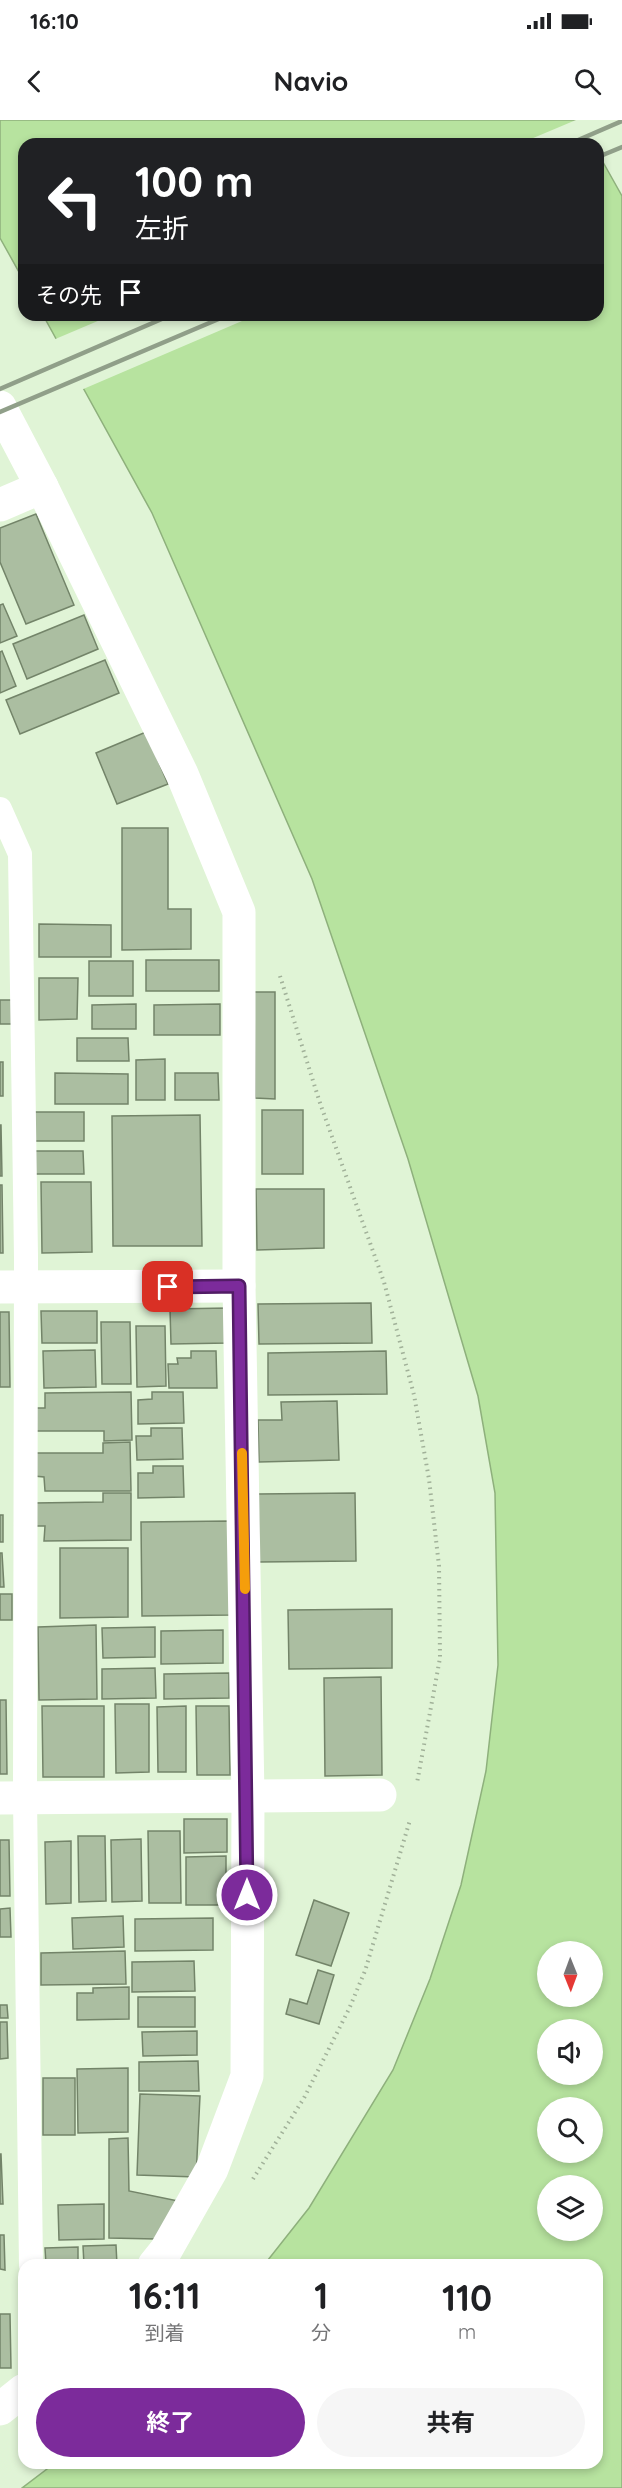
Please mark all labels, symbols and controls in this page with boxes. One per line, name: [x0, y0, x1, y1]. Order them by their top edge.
text: 16:10: [30, 7, 79, 35]
text: Navio: [274, 64, 348, 98]
icon: back: [18, 65, 51, 98]
icon: search: [571, 65, 604, 98]
text: 100 m: [135, 155, 253, 208]
icon: left: [36, 162, 114, 240]
text: 左折: [135, 211, 189, 245]
icon: arrive: [114, 276, 147, 309]
text: その先: [36, 281, 102, 309]
pin: [142, 1261, 193, 1312]
icon: arrive: [151, 1270, 184, 1303]
position arrow: [215, 1863, 279, 1927]
north arrow: [537, 1941, 603, 2007]
map controls: [537, 1941, 603, 2241]
button: sound: [537, 2019, 603, 2085]
button: search: [537, 2097, 603, 2163]
button: layers: [537, 2175, 603, 2241]
text: 16:11: [129, 2273, 201, 2318]
text: 1: [314, 2273, 328, 2318]
text: 110: [442, 2275, 492, 2320]
text: m: [458, 2319, 476, 2344]
text: 到着: [145, 2320, 185, 2345]
text: 分: [311, 2320, 331, 2345]
button: 終了: [36, 2388, 305, 2457]
button: 共有: [317, 2388, 585, 2457]

